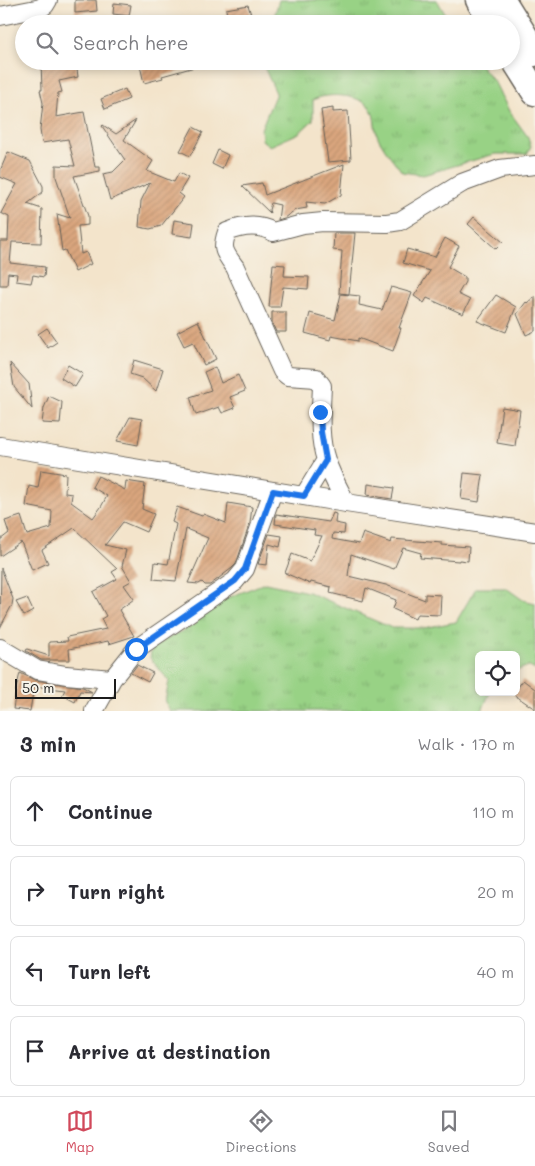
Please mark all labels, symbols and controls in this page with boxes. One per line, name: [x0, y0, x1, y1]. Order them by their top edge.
search box: [15, 15, 520, 70]
icon: search: [33, 29, 61, 57]
text: Search here: [73, 30, 189, 55]
route end: [309, 401, 332, 424]
route start: [125, 638, 148, 661]
map controls: [475, 651, 520, 696]
button: locate: [475, 651, 520, 696]
scale bar: [15, 676, 116, 699]
text: 50 m: [22, 678, 54, 697]
text: 3 min: [20, 730, 76, 757]
text: Walk · 170 m: [417, 733, 515, 754]
icon: ahead: [21, 797, 49, 825]
text: Continue: [68, 799, 153, 824]
text: 110 m: [472, 801, 514, 822]
icon: right: [21, 877, 49, 905]
text: Turn right: [68, 879, 165, 904]
text: 20 m: [477, 881, 514, 902]
icon: left: [21, 957, 49, 985]
text: Turn left: [68, 959, 151, 984]
text: 40 m: [477, 961, 514, 982]
icon: arrive: [21, 1037, 49, 1065]
text: Arrive at destination: [68, 1039, 271, 1064]
tab: Map: [66, 1107, 94, 1156]
tab: Directions: [225, 1107, 297, 1156]
tab: Saved: [428, 1107, 469, 1156]

